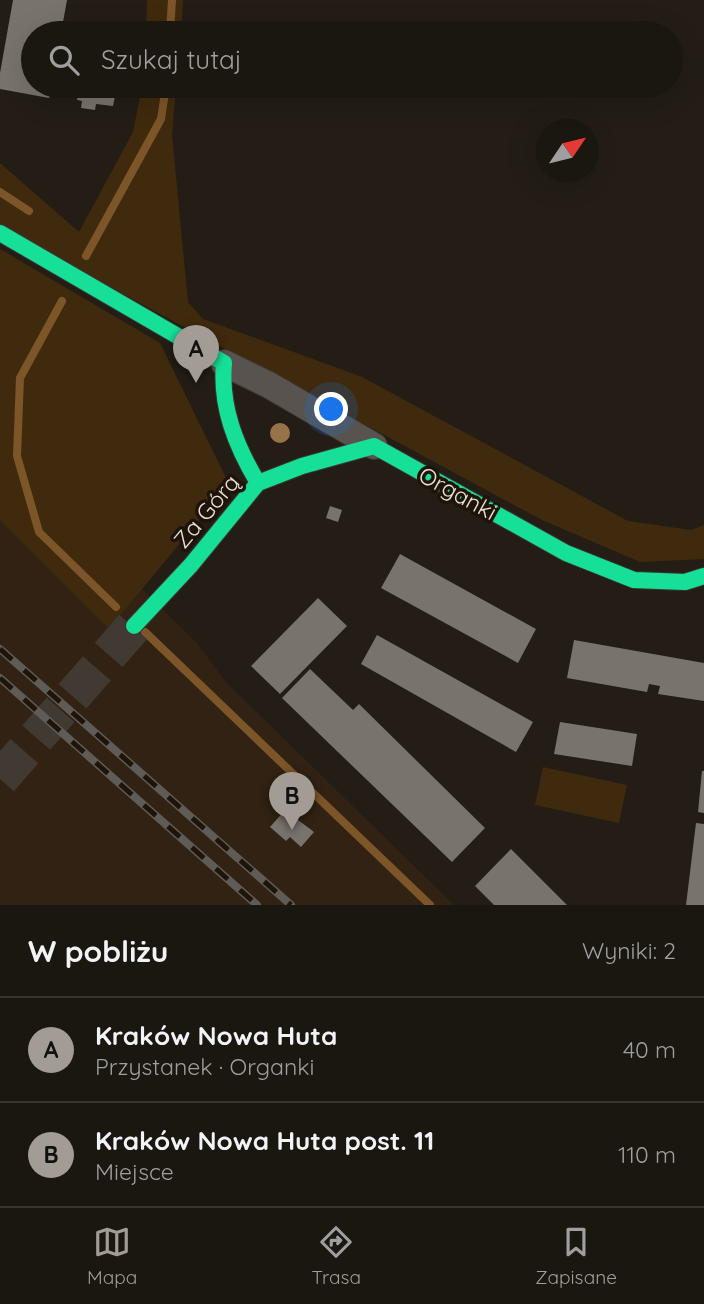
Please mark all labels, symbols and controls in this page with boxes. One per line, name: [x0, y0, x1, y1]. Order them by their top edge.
search box: [21, 21, 683, 98]
icon: search: [45, 41, 83, 79]
text: Szukaj tutaj: [101, 43, 242, 76]
north arrow: [536, 119, 599, 182]
pin: A: [173, 325, 219, 383]
your location: [314, 392, 348, 426]
street label: Organki: [414, 460, 502, 526]
street label: Za Górą: [167, 468, 245, 554]
pin: B: [269, 772, 315, 830]
text: W pobliżu: [28, 932, 168, 970]
text: Wyniki: 2: [582, 936, 676, 965]
text: Kraków Nowa Huta: [95, 1019, 337, 1052]
text: A: [44, 1035, 58, 1064]
text: 40 m: [623, 1035, 676, 1064]
text: Przystanek · Organki: [95, 1052, 314, 1081]
text: Kraków Nowa Huta post. 11: [95, 1124, 434, 1157]
text: B: [43, 1140, 59, 1169]
text: 110 m: [618, 1140, 676, 1169]
text: Miejsce: [95, 1157, 174, 1186]
tab: Mapa: [87, 1223, 137, 1289]
tab: Trasa: [312, 1223, 361, 1289]
tab: Zapisane: [535, 1223, 617, 1289]

